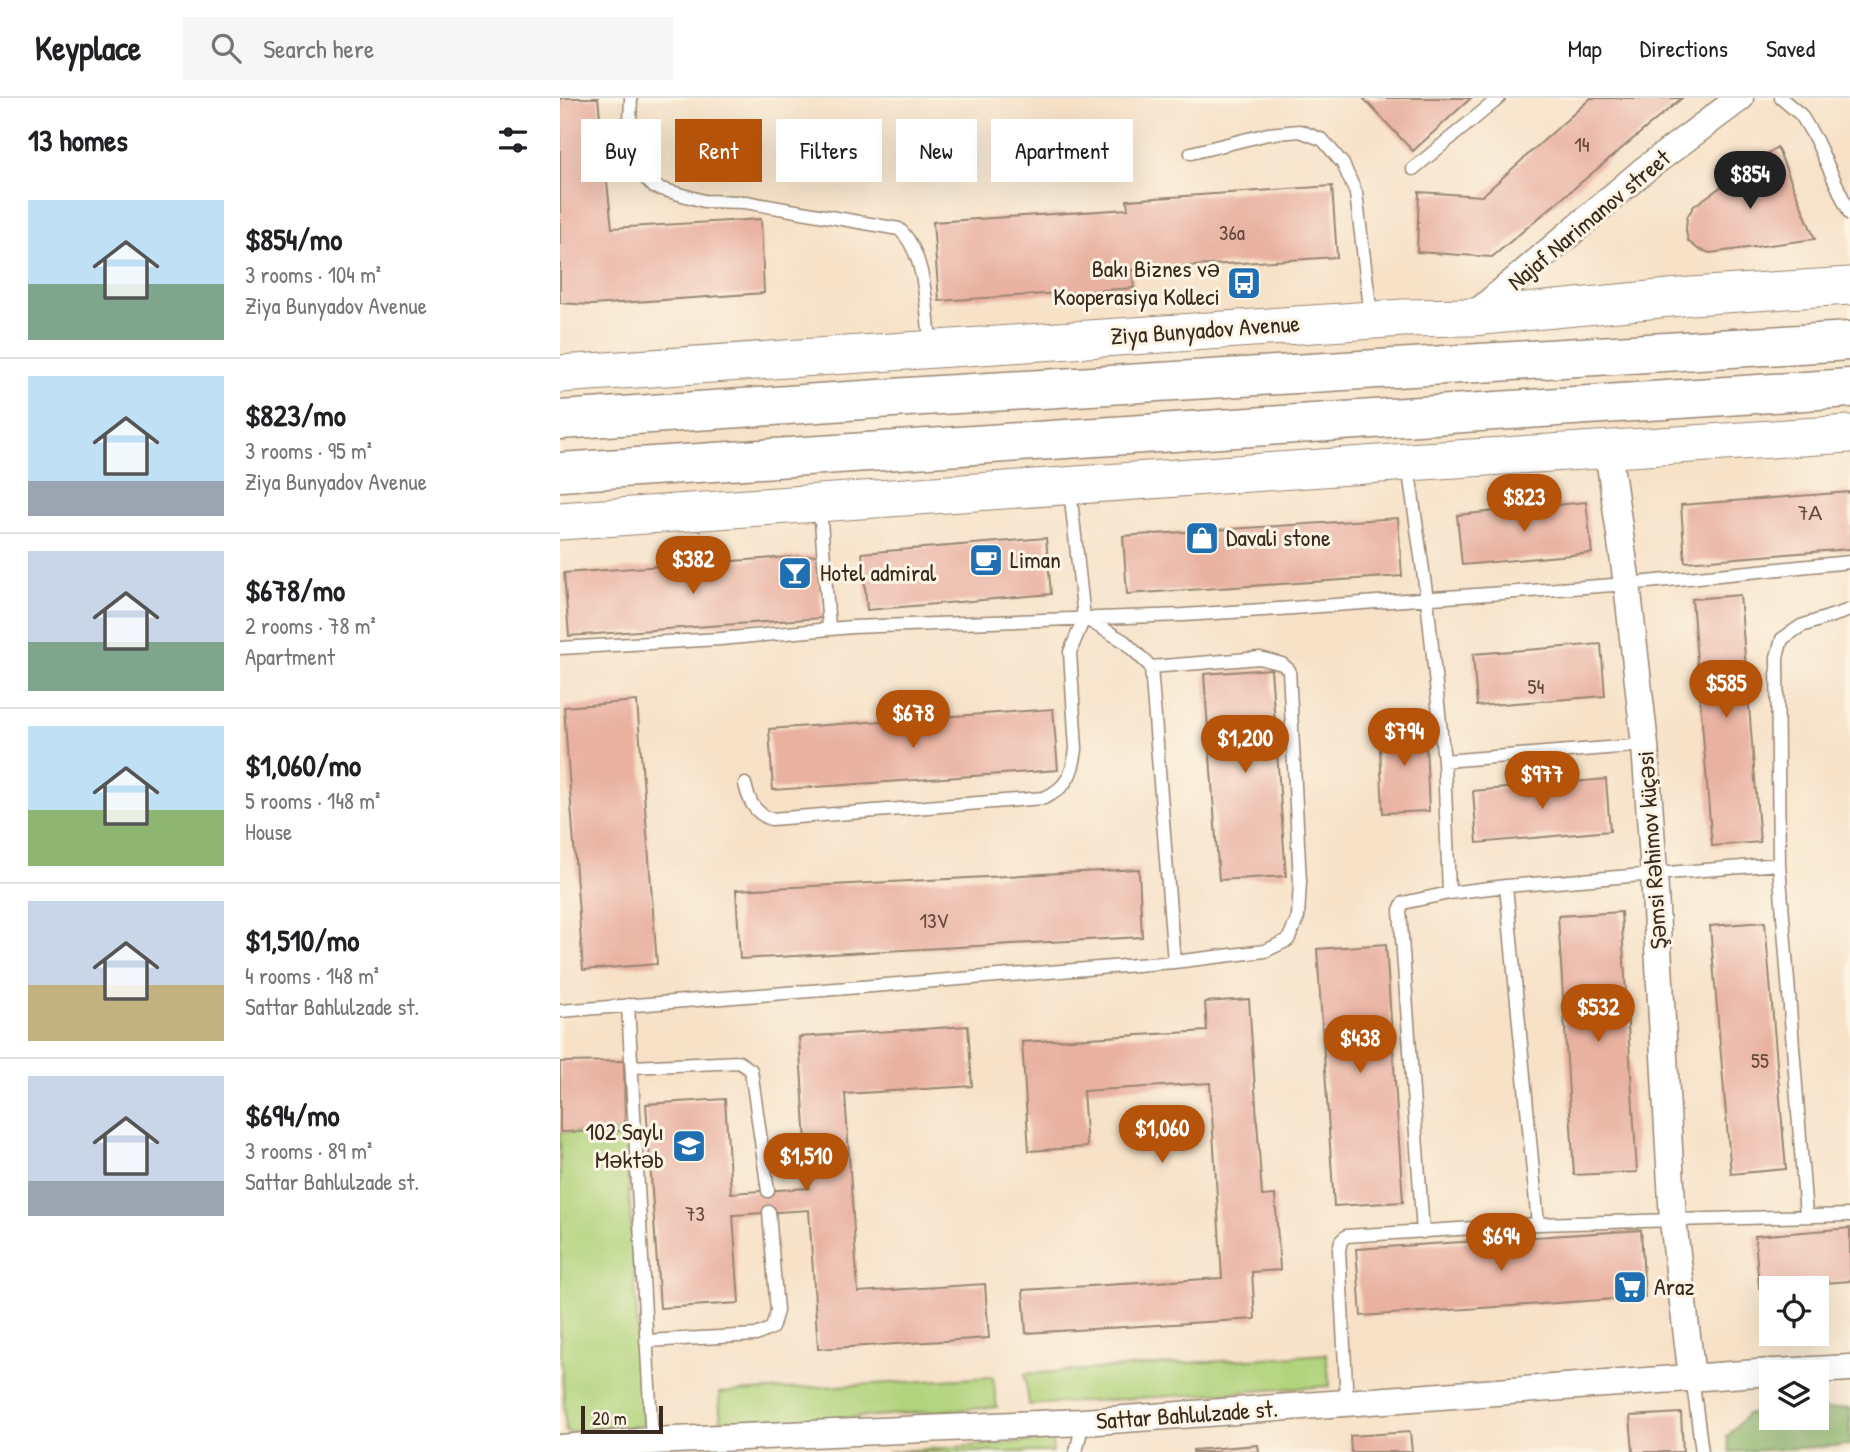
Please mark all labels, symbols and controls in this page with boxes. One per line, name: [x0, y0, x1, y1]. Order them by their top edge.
search box: [183, 17, 673, 80]
text: Keyplace: [35, 26, 141, 70]
icon: search: [207, 29, 245, 67]
text: Search here: [263, 31, 374, 66]
text: Map: [1568, 32, 1602, 64]
text: Directions: [1640, 32, 1728, 64]
text: Saved: [1766, 32, 1815, 64]
chip: Buy: [581, 119, 661, 182]
chip: Rent: [675, 119, 762, 182]
chip: Filters: [776, 119, 882, 182]
chip: New: [896, 119, 977, 182]
chip: Apartment: [991, 119, 1133, 182]
text: 13 homes: [28, 120, 128, 160]
icon: filters: [494, 121, 532, 159]
house number: 14: [1574, 130, 1590, 159]
street label: Najaf Narimanov street: [1500, 141, 1677, 297]
pin: $854: [1709, 152, 1791, 211]
text: $854: [1730, 158, 1770, 189]
house number: 36a: [1219, 218, 1245, 247]
text: $854/mo: [245, 219, 342, 259]
icon: home: [84, 228, 168, 312]
place label: Bakı Biznes və Kooperasiya Kolleci: [1053, 252, 1220, 312]
text: 3 rooms · 104 m²: [245, 259, 381, 290]
bus stop icon: Bakı Biznes və Kooperasiya Kolleci: [1225, 264, 1263, 302]
text: Ziya Bunyadov Avenue: [245, 290, 427, 321]
street label: Ziya Bunyadov Avenue: [1109, 306, 1301, 352]
text: $823/mo: [245, 395, 346, 435]
icon: home: [84, 404, 168, 488]
text: 3 rooms · 95 m²: [245, 435, 372, 466]
text: Ziya Bunyadov Avenue: [245, 466, 427, 497]
pin: $823: [1483, 474, 1565, 534]
text: $823: [1503, 481, 1545, 512]
house number: 7А: [1798, 498, 1822, 527]
shop icon: Davali stone: [1183, 519, 1221, 557]
place label: Davali stone: [1226, 521, 1331, 553]
pin: $382: [652, 536, 734, 596]
cafe icon: Liman: [967, 541, 1005, 579]
text: $382: [672, 543, 714, 574]
place label: Liman: [1010, 543, 1061, 575]
bar icon: Hotel admiral: [776, 554, 814, 592]
place label: Hotel admiral: [820, 556, 937, 588]
text: $678/mo: [245, 570, 345, 610]
icon: home: [84, 579, 168, 663]
text: 2 rooms · 78 m²: [245, 610, 376, 641]
text: Apartment: [245, 641, 335, 672]
pin: $585: [1685, 660, 1767, 720]
text: $585: [1705, 667, 1747, 698]
house number: 54: [1528, 672, 1545, 701]
pin: $678: [872, 690, 954, 750]
text: $678: [892, 697, 934, 728]
pin: $794: [1363, 708, 1445, 768]
text: $794: [1384, 715, 1424, 746]
pin: $1,200: [1188, 716, 1302, 775]
text: $1,200: [1217, 722, 1273, 753]
text: $1,060/mo: [245, 745, 361, 785]
street label: Şəmsi Rəhimov küçəsi: [1628, 750, 1674, 950]
pin: $977: [1501, 752, 1583, 811]
icon: home: [84, 754, 168, 838]
text: $977: [1521, 758, 1563, 789]
text: 5 rooms · 148 m²: [245, 785, 380, 816]
text: House: [245, 816, 292, 847]
house number: 13V: [920, 906, 949, 935]
text: $1,510/mo: [245, 920, 359, 960]
icon: home: [84, 929, 168, 1013]
text: 4 rooms · 148 m²: [245, 960, 379, 991]
pin: $532: [1557, 984, 1639, 1044]
text: Sattar Bahlulzade st.: [245, 991, 419, 1022]
text: $532: [1577, 991, 1619, 1022]
pin: $438: [1319, 1016, 1401, 1075]
text: $438: [1340, 1022, 1380, 1053]
house number: 55: [1751, 1046, 1769, 1075]
text: $694/mo: [245, 1095, 340, 1135]
icon: home: [84, 1104, 168, 1188]
pin: $1,060: [1105, 1105, 1219, 1165]
text: $1,060: [1135, 1112, 1189, 1143]
place label: 102 Saylı Məktəb: [585, 1115, 664, 1175]
school or university icon: 102 Saylı Məktəb: [670, 1127, 708, 1165]
pin: $1,510: [749, 1134, 863, 1193]
text: 3 rooms · 89 m²: [245, 1135, 372, 1166]
text: $1,510: [779, 1140, 833, 1171]
text: Sattar Bahlulzade st.: [245, 1166, 419, 1197]
house number: 73: [685, 1199, 705, 1228]
pin: $694: [1460, 1214, 1542, 1273]
text: $694: [1482, 1220, 1520, 1251]
supermarket icon: Araz: [1611, 1268, 1649, 1306]
place label: Araz: [1654, 1270, 1695, 1302]
map controls: [1759, 1276, 1829, 1430]
button: locate: [1759, 1276, 1829, 1346]
button: layers: [1759, 1360, 1829, 1430]
street label: Sattar Bahlulzade st.: [1095, 1392, 1279, 1436]
scale bar: [581, 1403, 663, 1435]
text: 20 m: [592, 1405, 627, 1431]

